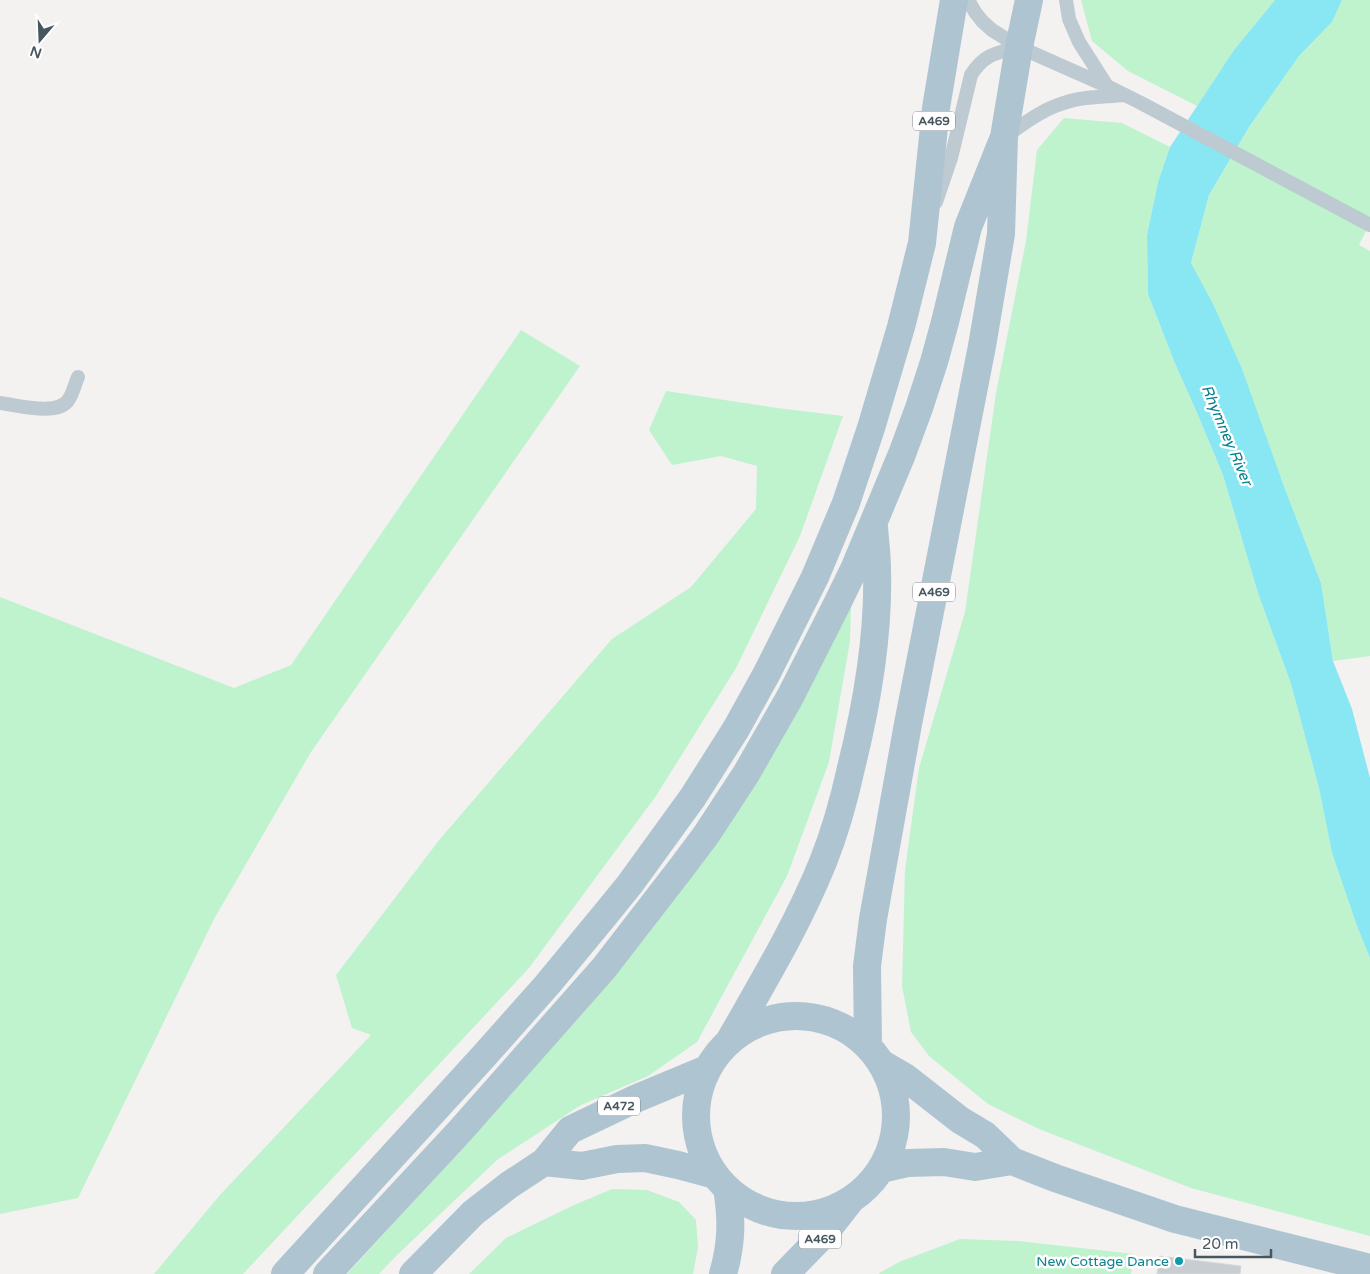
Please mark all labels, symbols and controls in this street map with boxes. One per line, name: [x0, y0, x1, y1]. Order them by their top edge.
north arrow: [15, 15, 65, 65]
text: N: [28, 42, 44, 62]
road number: A469: [913, 112, 955, 130]
water label: Rhymney River: [1198, 382, 1257, 490]
road number: A469: [913, 582, 955, 602]
road number: A472: [598, 1096, 640, 1116]
scale bar: [1195, 1226, 1271, 1258]
road number: A469: [799, 1230, 841, 1248]
text: 20 m: [1202, 1235, 1239, 1253]
place label: New Cottage Dance: [1036, 1253, 1169, 1270]
marker: New Cottage Dance: [1173, 1255, 1185, 1267]

